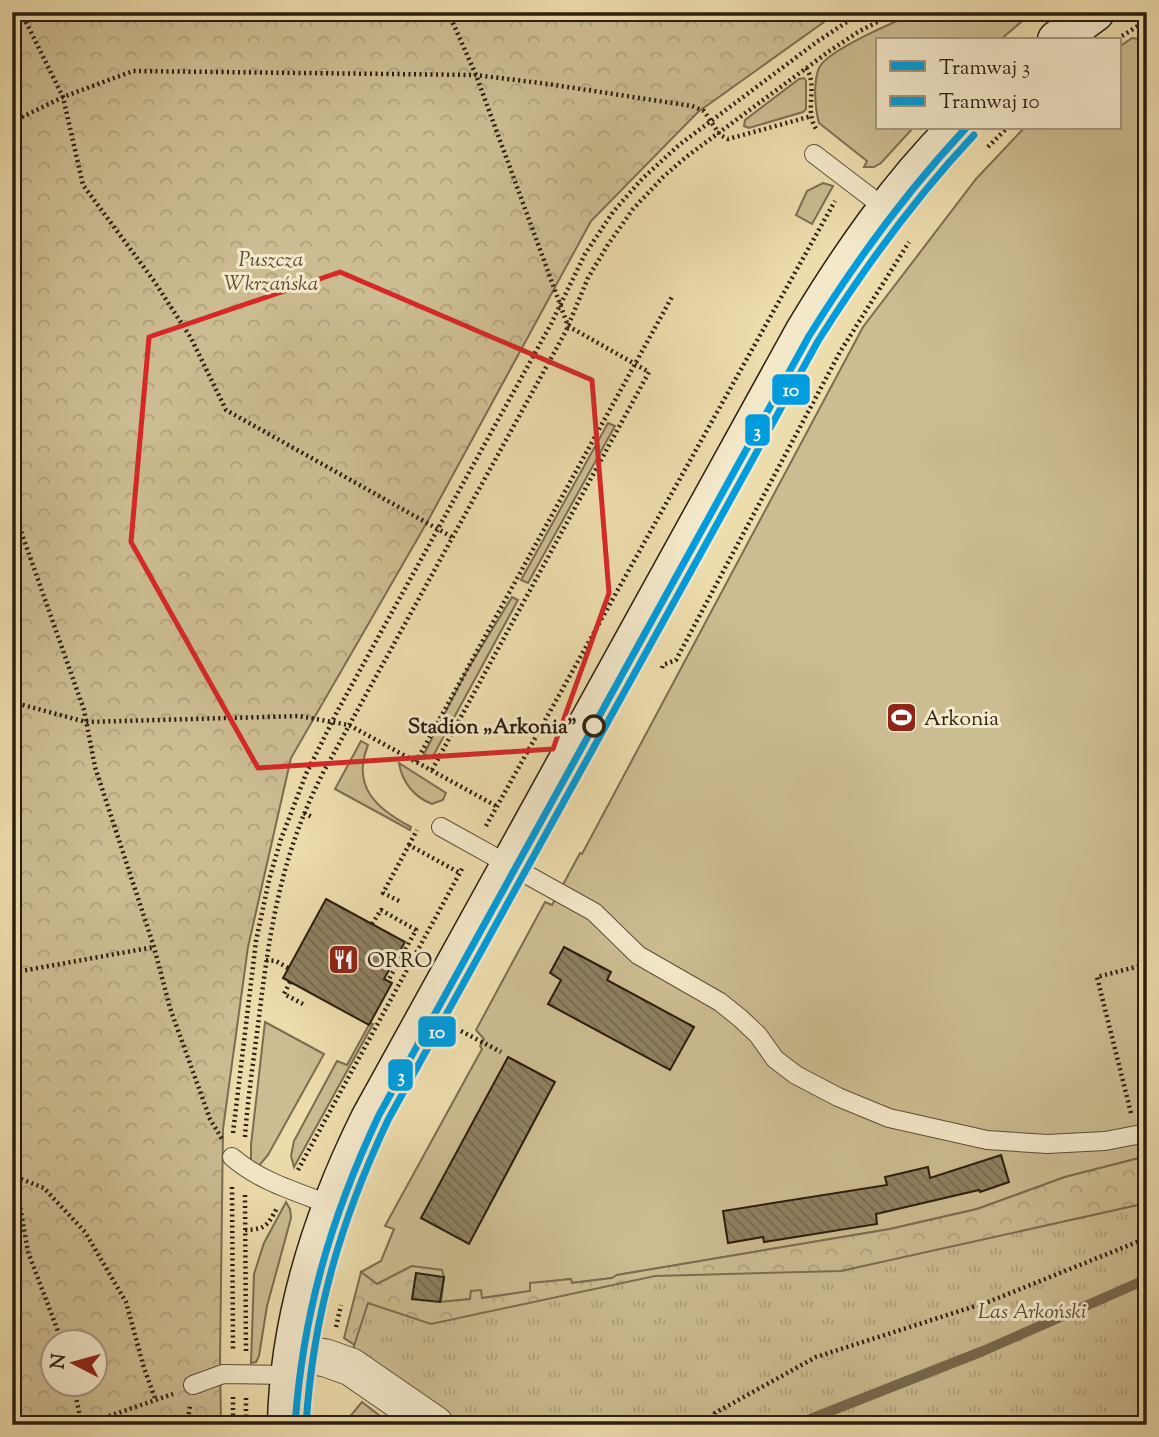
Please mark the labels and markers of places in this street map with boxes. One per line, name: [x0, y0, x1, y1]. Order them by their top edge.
sports icon: Arkonia: [884, 701, 918, 735]
place label: Arkonia: [924, 705, 999, 735]
place label: Stadion „Arkonia”: [408, 713, 577, 743]
marker: Stadion „Arkonia”: [583, 715, 605, 737]
restaurant icon: ORRO: [327, 943, 361, 977]
place label: ORRO: [367, 947, 432, 977]

